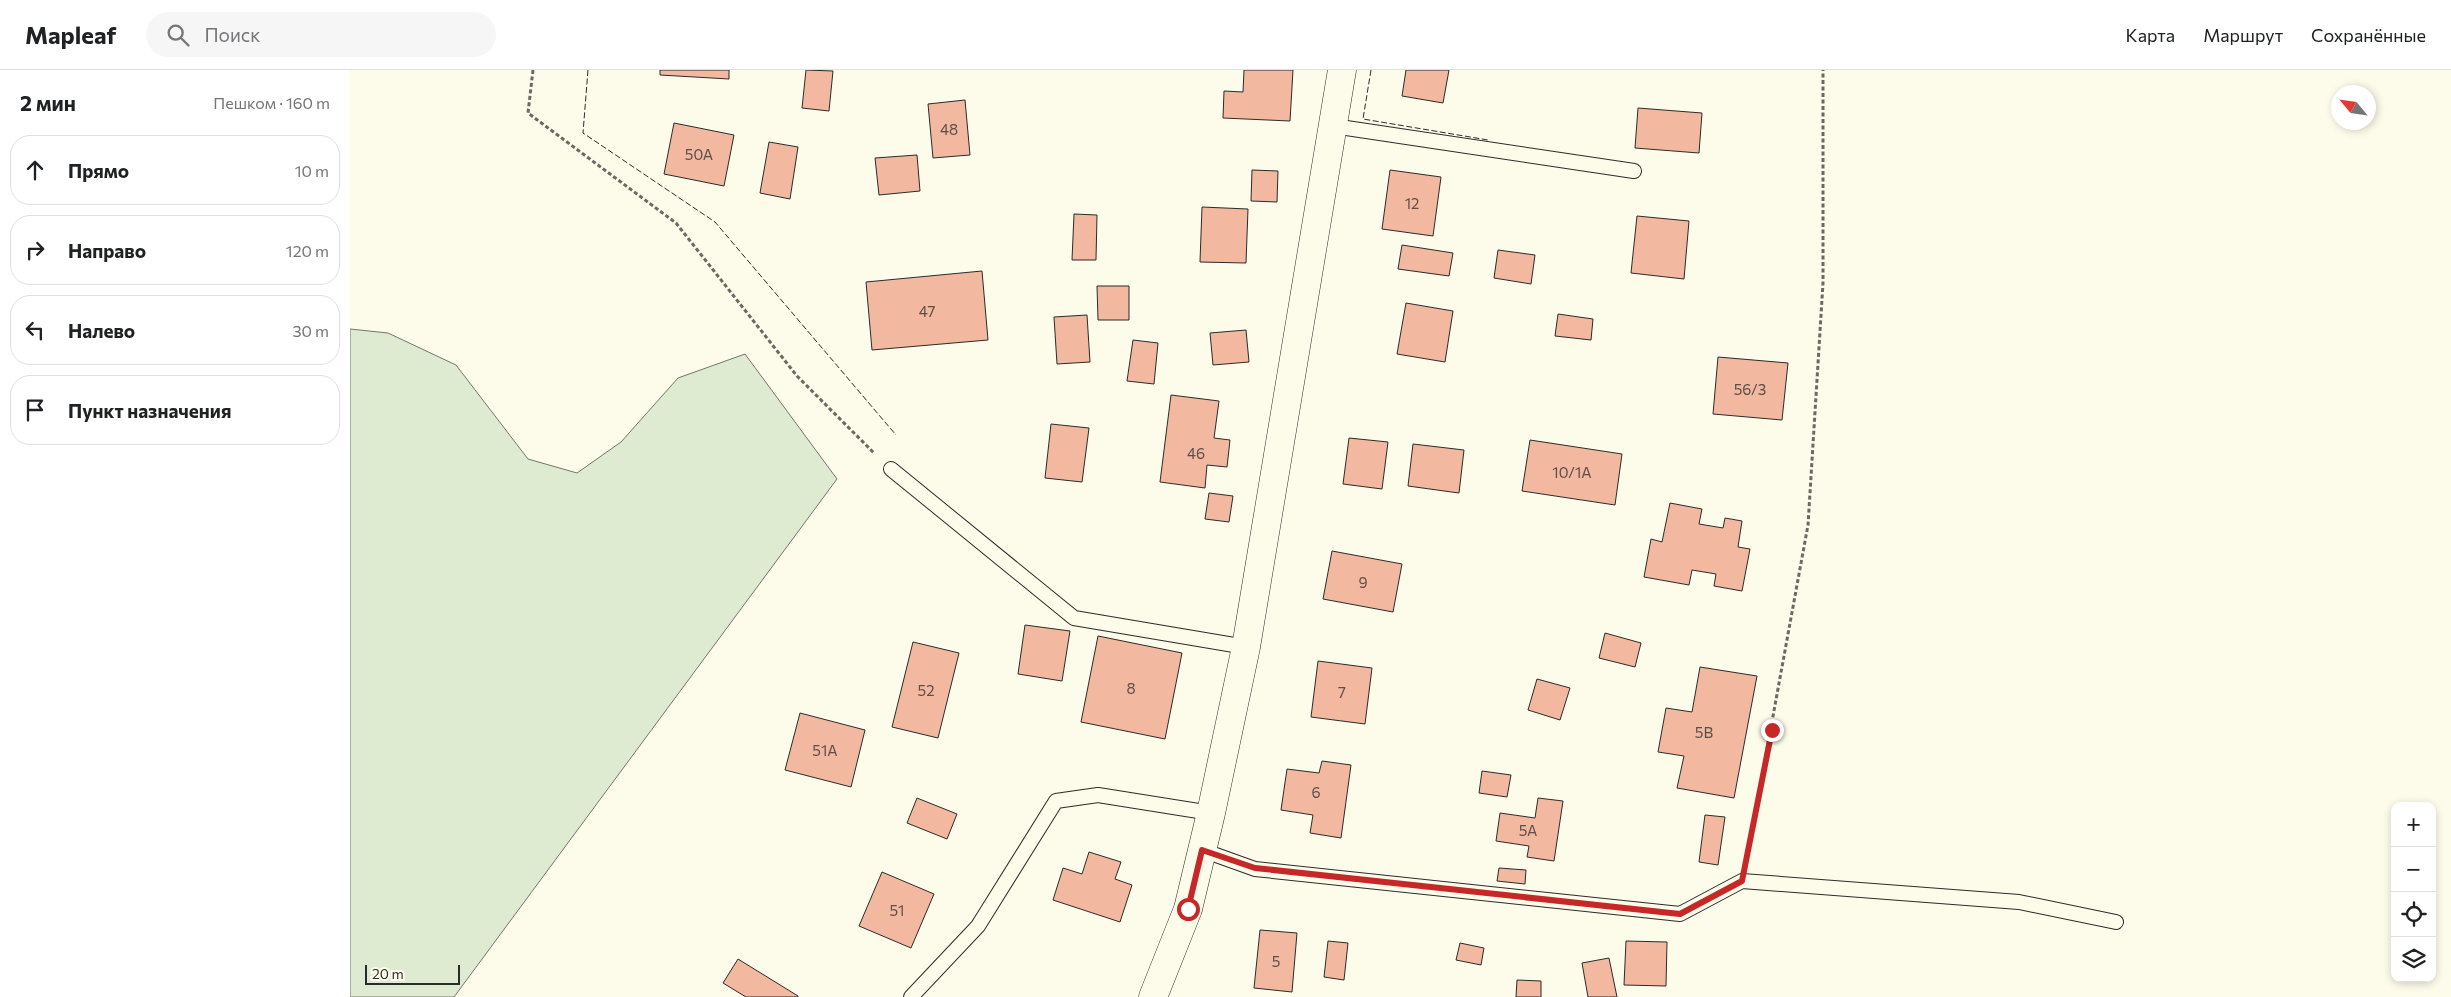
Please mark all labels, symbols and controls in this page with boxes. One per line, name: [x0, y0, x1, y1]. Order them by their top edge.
search box: [146, 12, 496, 57]
text: Mapleaf: [25, 20, 116, 49]
icon: search: [164, 21, 192, 49]
text: Поиск: [204, 23, 260, 46]
text: Карта: [2126, 24, 2175, 46]
text: Маршрут: [2203, 24, 2283, 46]
text: Сохранённые: [2311, 24, 2426, 46]
north arrow: [2331, 85, 2376, 130]
text: 2 мин: [20, 90, 76, 115]
text: Пешком · 160 m: [213, 93, 330, 112]
house number: 48: [940, 120, 958, 138]
house number: 50А: [685, 145, 713, 163]
icon: ahead: [21, 156, 49, 184]
text: Прямо: [68, 159, 129, 182]
text: 10 m: [295, 161, 329, 180]
house number: 12: [1405, 194, 1419, 212]
icon: right: [21, 236, 49, 264]
text: Направо: [68, 239, 146, 262]
text: 120 m: [286, 241, 329, 260]
house number: 47: [919, 302, 935, 320]
icon: left: [21, 316, 49, 344]
text: Налево: [68, 319, 135, 342]
text: 30 m: [292, 321, 329, 340]
house number: 56/3: [1734, 380, 1766, 398]
icon: arrive: [21, 396, 49, 424]
text: Пункт назначения: [68, 399, 231, 422]
house number: 46: [1187, 444, 1205, 462]
house number: 10/1А: [1552, 463, 1592, 481]
house number: 9: [1358, 573, 1368, 591]
house number: 8: [1126, 679, 1136, 697]
house number: 52: [918, 681, 934, 699]
house number: 7: [1338, 683, 1346, 701]
route end: [1761, 719, 1784, 742]
house number: 5В: [1695, 723, 1713, 741]
house number: 51А: [812, 741, 838, 759]
house number: 6: [1311, 783, 1321, 801]
map controls: [2391, 802, 2436, 982]
button: +: [2391, 802, 2436, 847]
house number: 5А: [1519, 821, 1537, 839]
button: −: [2391, 847, 2436, 892]
button: locate: [2391, 892, 2436, 937]
route start: [1177, 898, 1200, 921]
house number: 51: [889, 901, 905, 919]
button: layers: [2391, 937, 2436, 982]
house number: 5: [1272, 952, 1280, 970]
scale bar: [365, 962, 460, 985]
text: 20 m: [372, 965, 404, 982]

